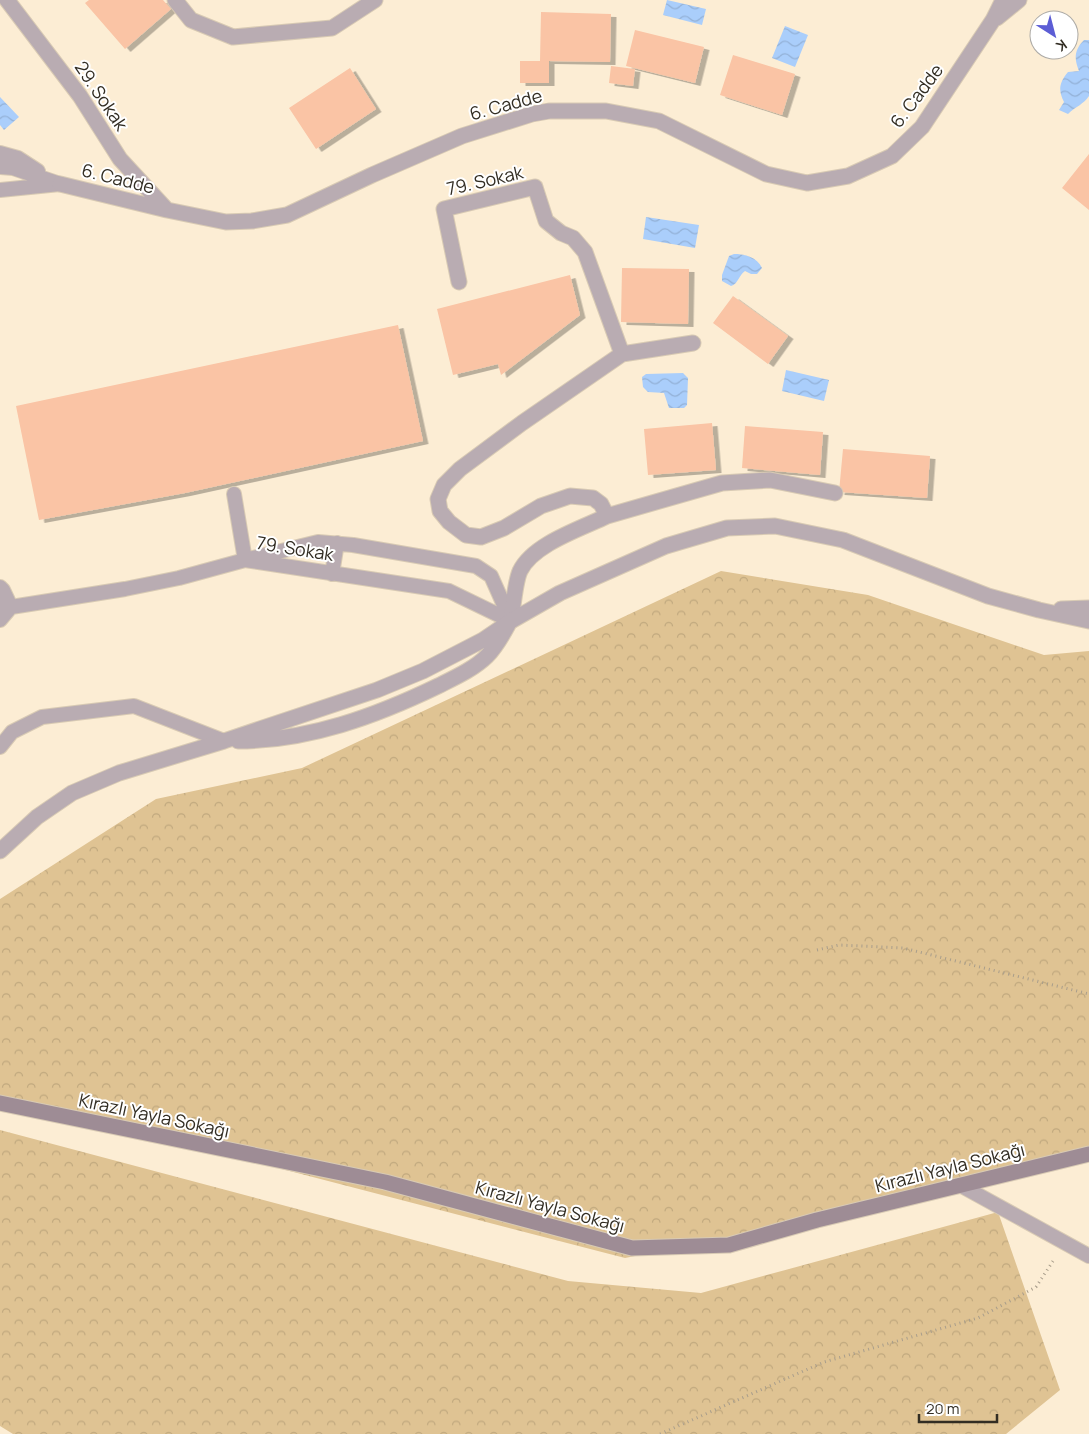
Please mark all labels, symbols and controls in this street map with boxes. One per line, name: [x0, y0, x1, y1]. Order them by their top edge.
north arrow: [1029, 10, 1079, 60]
text: K: [1052, 36, 1071, 57]
street label: 29. Sokak: [70, 56, 134, 136]
street label: 6. Cadde: [884, 59, 948, 132]
street label: 6. Cadde: [467, 83, 545, 125]
street label: 6. Cadde: [79, 157, 157, 199]
street label: 79. Sokak: [444, 159, 526, 200]
street label: 79. Sokak: [255, 530, 336, 566]
street label: Kırazlı Yayla Sokağı: [77, 1087, 232, 1143]
street label: Kırazlı Yayla Sokağı: [872, 1137, 1027, 1197]
street label: Kırazlı Yayla Sokağı: [473, 1175, 627, 1237]
scale bar: [919, 1392, 996, 1424]
text: 20 m: [926, 1398, 959, 1419]

